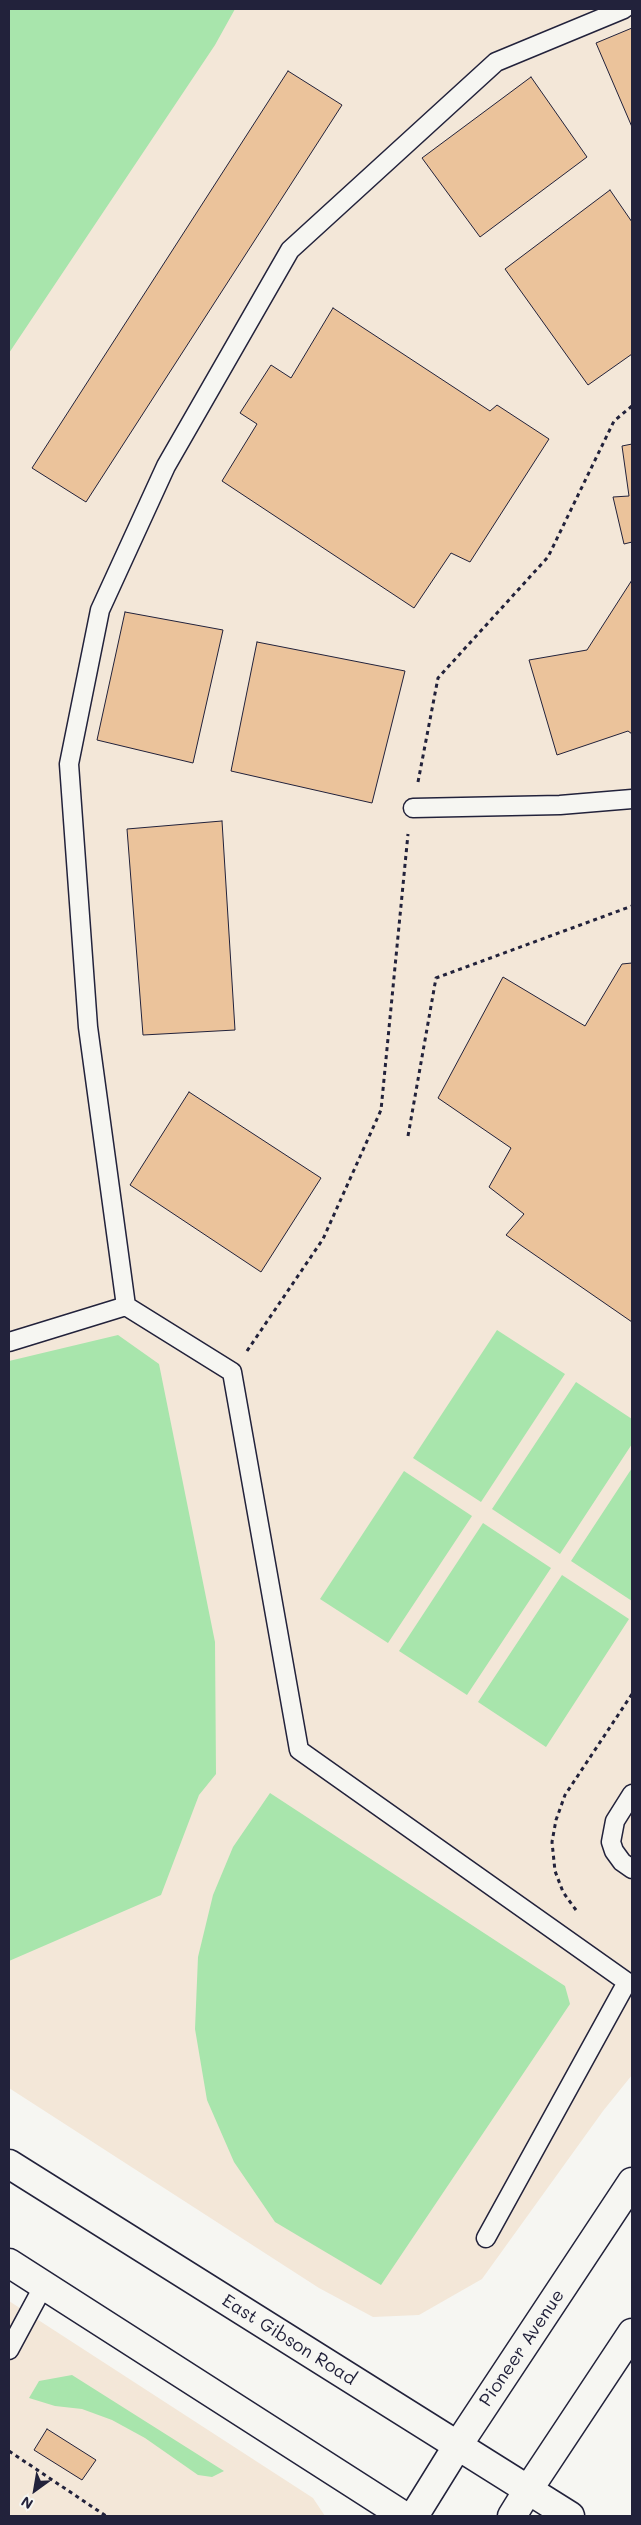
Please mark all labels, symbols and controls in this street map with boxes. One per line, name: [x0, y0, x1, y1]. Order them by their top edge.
street label: Pioneer Avenue: [475, 2285, 569, 2411]
street label: East Gibson Road: [218, 2290, 360, 2390]
north arrow: [10, 2465, 60, 2515]
text: N: [17, 2492, 36, 2514]

